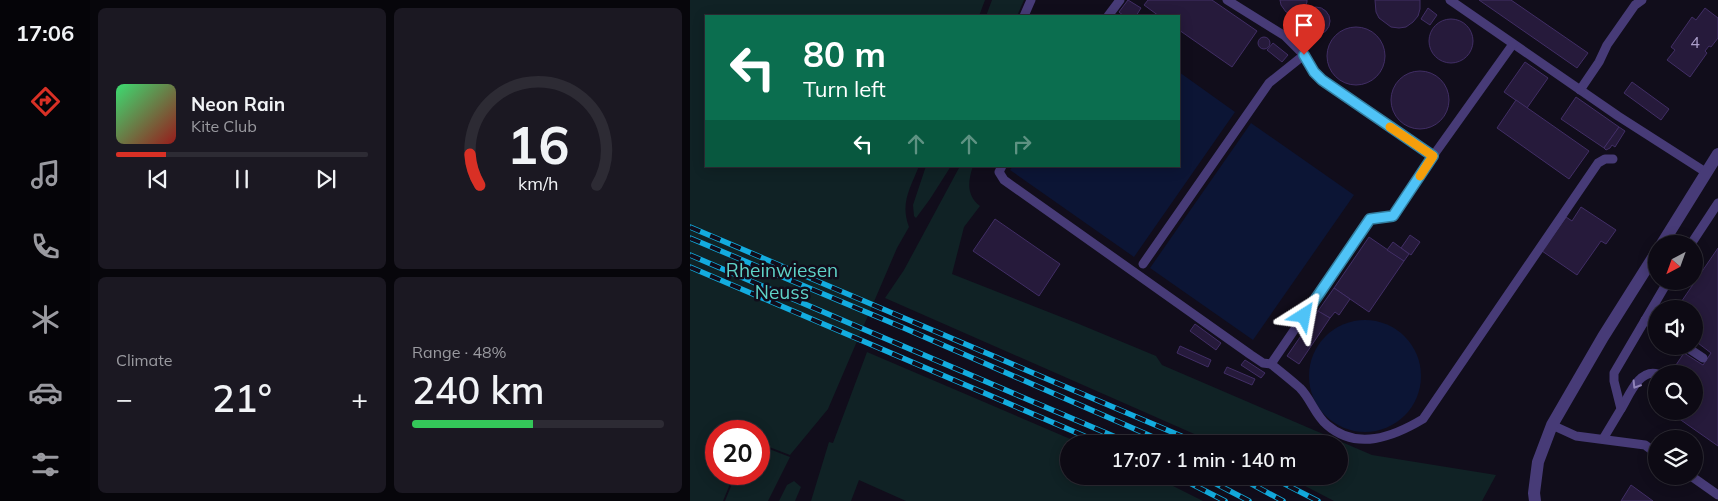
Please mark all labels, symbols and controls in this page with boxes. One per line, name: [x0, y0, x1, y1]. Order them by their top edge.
pin: [1283, 4, 1325, 55]
icon: arrive: [1290, 11, 1318, 39]
text: 17:06: [16, 19, 74, 47]
text: 80 m: [803, 32, 886, 76]
house number: 4: [1690, 32, 1700, 52]
icon: left: [720, 35, 785, 100]
text: Turn left: [803, 75, 886, 103]
icon: directions: [28, 84, 63, 119]
text: Neon Rain: [191, 92, 285, 116]
text: 16: [507, 112, 569, 177]
text: Kite Club: [191, 116, 257, 136]
icon: left: [849, 130, 877, 158]
icon: ahead: [902, 130, 930, 158]
icon: ahead: [955, 130, 983, 158]
icon: right: [1008, 130, 1036, 158]
icon: music: [28, 157, 63, 192]
icon: previous: [144, 165, 172, 193]
icon: pause: [228, 165, 256, 193]
icon: next: [312, 165, 340, 193]
text: km/h: [518, 172, 558, 194]
icon: phone: [28, 229, 63, 264]
north arrow: [1648, 235, 1702, 290]
map controls: [1648, 235, 1703, 485]
park label: Rheinwiesen Neuss: [726, 258, 838, 304]
position arrow: [1277, 289, 1329, 341]
button: sound: [1648, 300, 1703, 355]
icon: climate: [28, 302, 63, 337]
text: Range · 48%: [412, 342, 507, 362]
text: Climate: [116, 350, 172, 370]
button: search: [1648, 365, 1703, 420]
text: 240 km: [412, 366, 545, 414]
text: 21°: [212, 374, 272, 422]
icon: car: [28, 375, 63, 410]
one-way arrow: [1633, 380, 1642, 389]
text: −: [116, 381, 133, 416]
text: +: [351, 381, 368, 416]
speed limit sign: 20: [705, 420, 770, 485]
button: layers: [1648, 430, 1703, 485]
icon: filters: [28, 447, 63, 482]
text: 17:07 · 1 min · 140 m: [1111, 448, 1297, 472]

